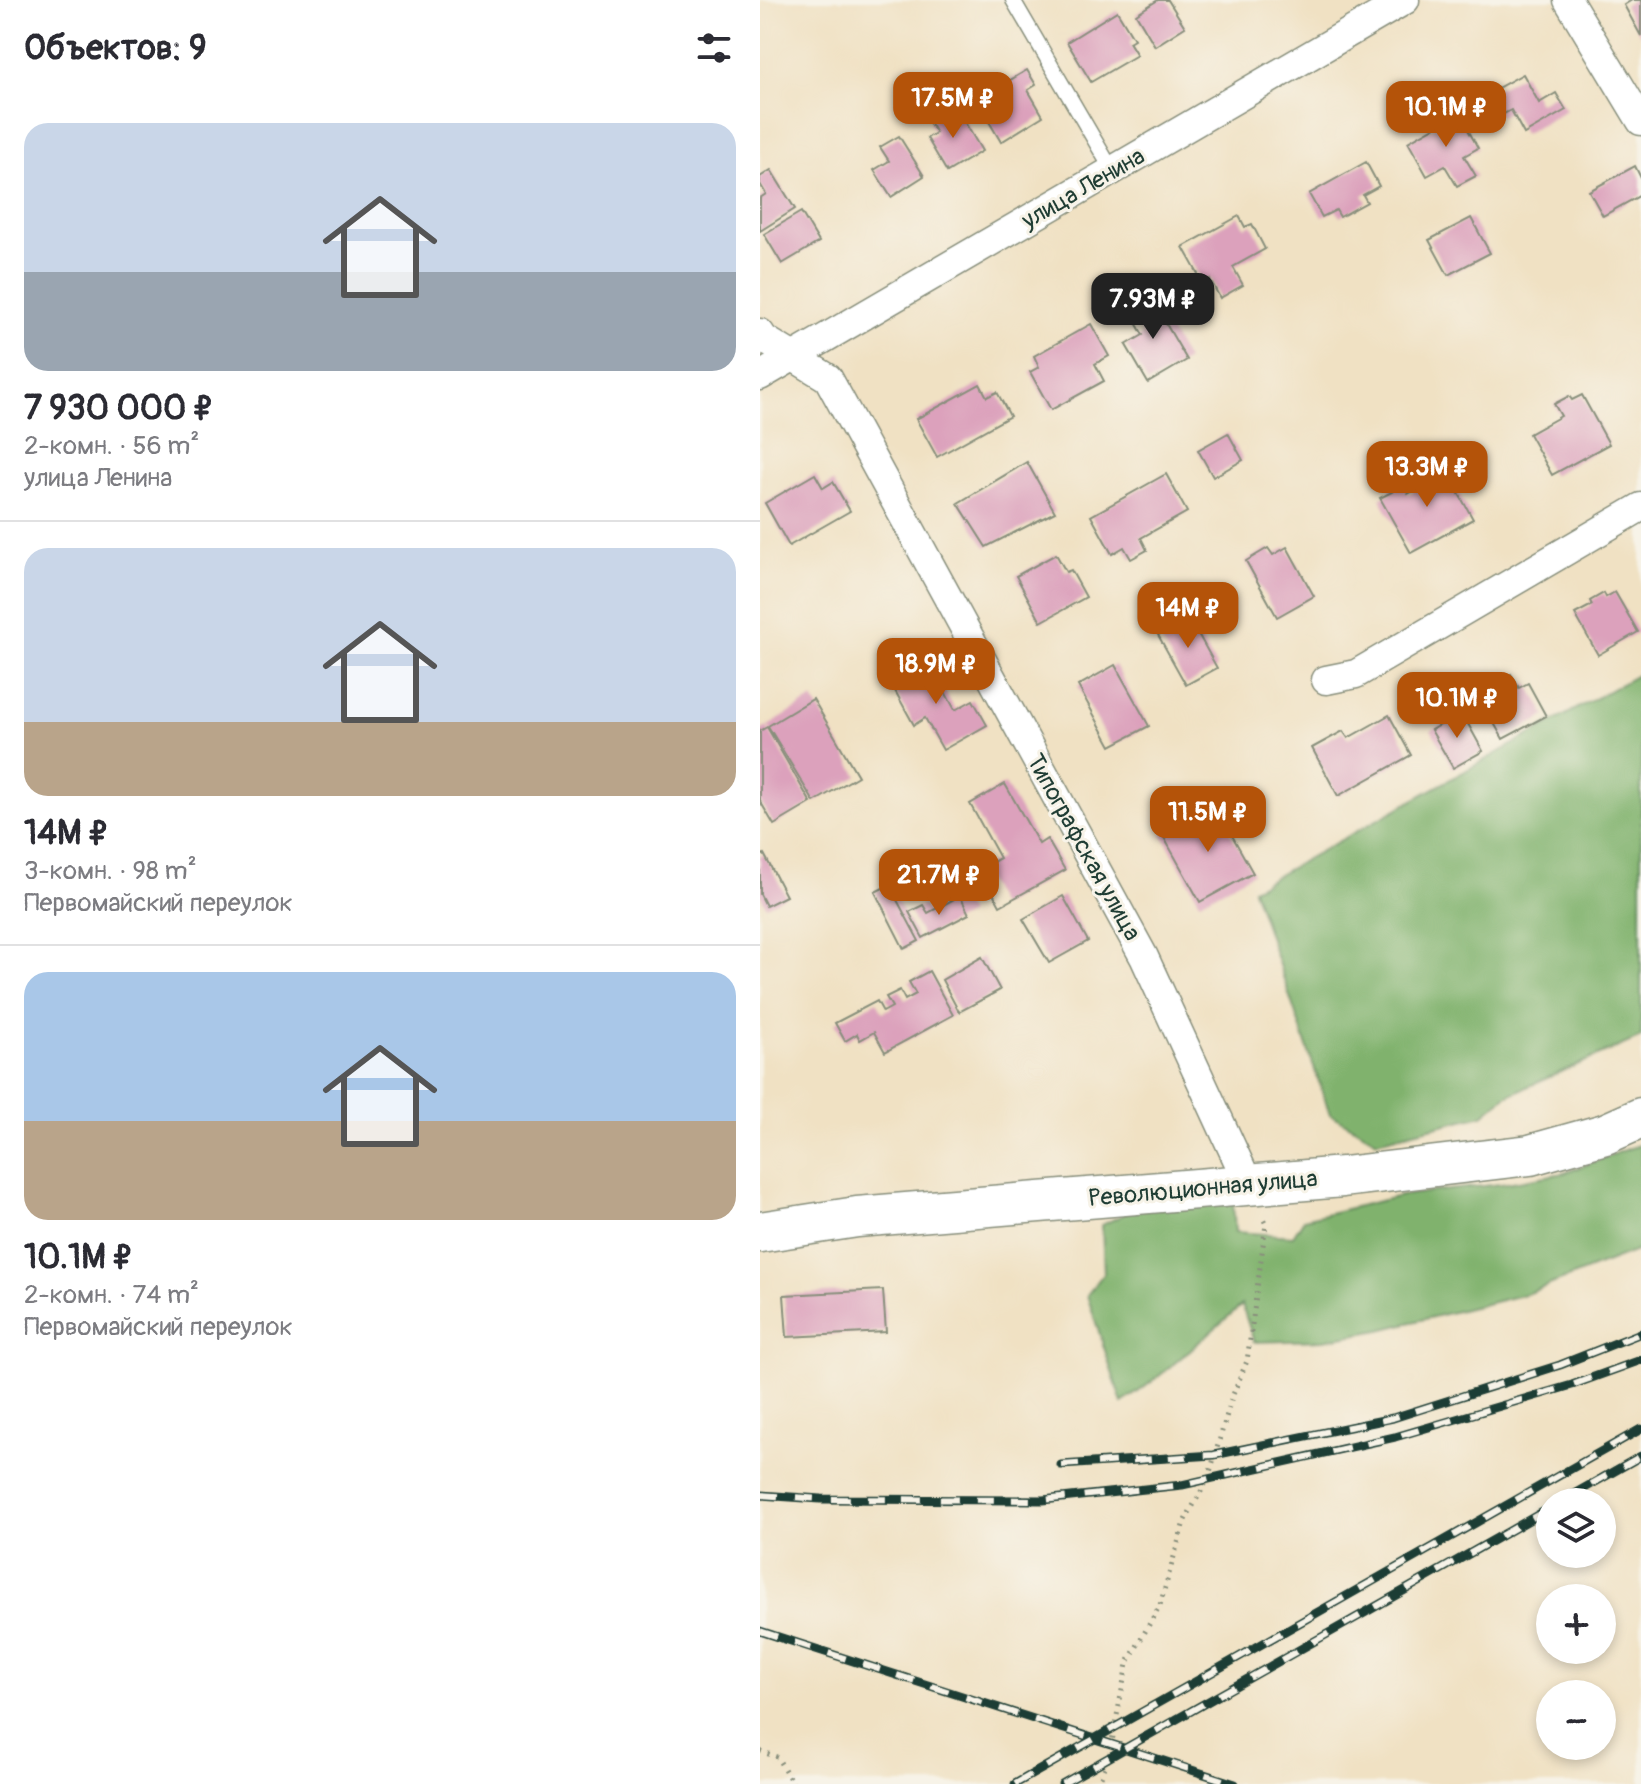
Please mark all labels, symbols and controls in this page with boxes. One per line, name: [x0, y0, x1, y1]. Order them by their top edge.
icon: filters: [692, 26, 736, 70]
text: Объектов: 9: [24, 27, 206, 70]
pin: 17.5M ₽: [879, 72, 1027, 140]
pin: 10.1M ₽: [1372, 81, 1520, 149]
text: 17.5M ₽: [911, 82, 995, 114]
text: 10.1M ₽: [1404, 91, 1488, 123]
street label: улица Ленина: [1016, 142, 1150, 236]
icon: home: [308, 175, 452, 319]
pin: 7.93M ₽: [1079, 273, 1227, 341]
text: 7.93M ₽: [1109, 283, 1197, 315]
text: 7 930 000 ₽: [24, 387, 214, 430]
text: 2-комн. · 56 m²: [24, 430, 199, 462]
pin: 13.3M ₽: [1353, 441, 1501, 509]
text: 13.3M ₽: [1385, 451, 1469, 483]
text: улица Ленина: [24, 462, 172, 494]
pin: 14M ₽: [1132, 582, 1244, 650]
text: 14M ₽: [1155, 592, 1221, 624]
icon: home: [308, 600, 452, 744]
pin: 18.9M ₽: [862, 638, 1010, 706]
text: 18.9M ₽: [895, 648, 977, 680]
pin: 10.1M ₽: [1383, 672, 1531, 740]
text: 10.1M ₽: [1415, 682, 1499, 714]
street label: Типографская улица: [1020, 749, 1147, 946]
pin: 11.5M ₽: [1134, 786, 1282, 854]
text: 11.5M ₽: [1168, 796, 1248, 828]
text: 14M ₽: [24, 812, 109, 855]
pin: 21.7M ₽: [865, 849, 1013, 917]
text: 3-комн. · 98 m²: [24, 855, 197, 887]
text: 21.7M ₽: [897, 859, 981, 891]
text: Первомайский переулок: [24, 887, 293, 919]
icon: home: [308, 1024, 452, 1168]
street label: Революционная улица: [1087, 1164, 1319, 1213]
text: 10.1M ₽: [24, 1236, 134, 1279]
text: 2-комн. · 74 m²: [24, 1279, 199, 1311]
text: Первомайский переулок: [24, 1311, 293, 1343]
map controls: [1536, 1488, 1616, 1760]
button: layers: [1536, 1488, 1616, 1568]
button: +: [1536, 1584, 1616, 1664]
button: −: [1536, 1680, 1616, 1760]

